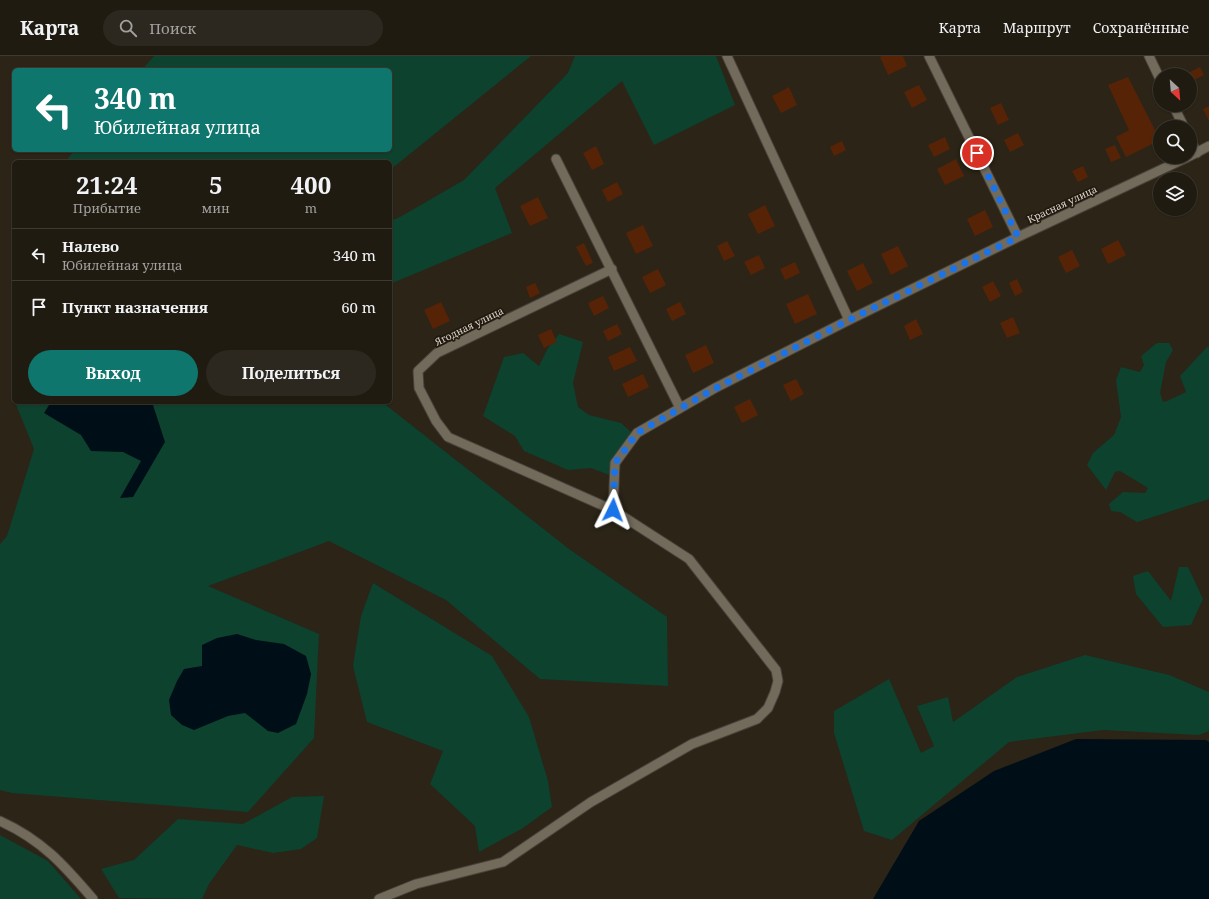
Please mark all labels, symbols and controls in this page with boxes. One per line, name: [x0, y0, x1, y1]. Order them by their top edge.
search box: [103, 10, 383, 46]
text: Карта: [20, 15, 79, 41]
icon: search: [117, 17, 139, 39]
text: Поиск: [149, 18, 196, 38]
text: Карта: [939, 18, 981, 37]
text: Маршрут: [1003, 18, 1071, 37]
text: Сохранённые: [1093, 18, 1189, 37]
north arrow: [1153, 68, 1197, 112]
map controls: [1153, 68, 1197, 216]
text: 340 m: [94, 79, 176, 117]
icon: left: [28, 84, 80, 136]
text: Юбилейная улица: [94, 115, 261, 139]
button: search: [1153, 120, 1197, 164]
pin: [960, 136, 994, 170]
icon: arrive: [966, 142, 988, 164]
text: 21:24: [76, 168, 138, 201]
text: 5: [209, 168, 223, 201]
text: 400: [291, 168, 331, 201]
button: layers: [1153, 172, 1197, 216]
street label: Красная улица: [1025, 182, 1099, 226]
text: Прибытие: [73, 199, 141, 217]
text: мин: [202, 199, 230, 217]
text: m: [305, 199, 317, 217]
text: Налево: [62, 236, 119, 256]
icon: left: [28, 244, 50, 266]
text: 340 m: [333, 245, 376, 265]
text: Юбилейная улица: [62, 256, 182, 274]
icon: arrive: [28, 296, 50, 318]
text: Пункт назначения: [62, 297, 208, 317]
text: 60 m: [341, 297, 376, 317]
street label: Ягодная улица: [431, 303, 506, 349]
button: Выход: [28, 350, 198, 396]
button: Поделиться: [206, 350, 376, 396]
position arrow: [592, 489, 634, 531]

